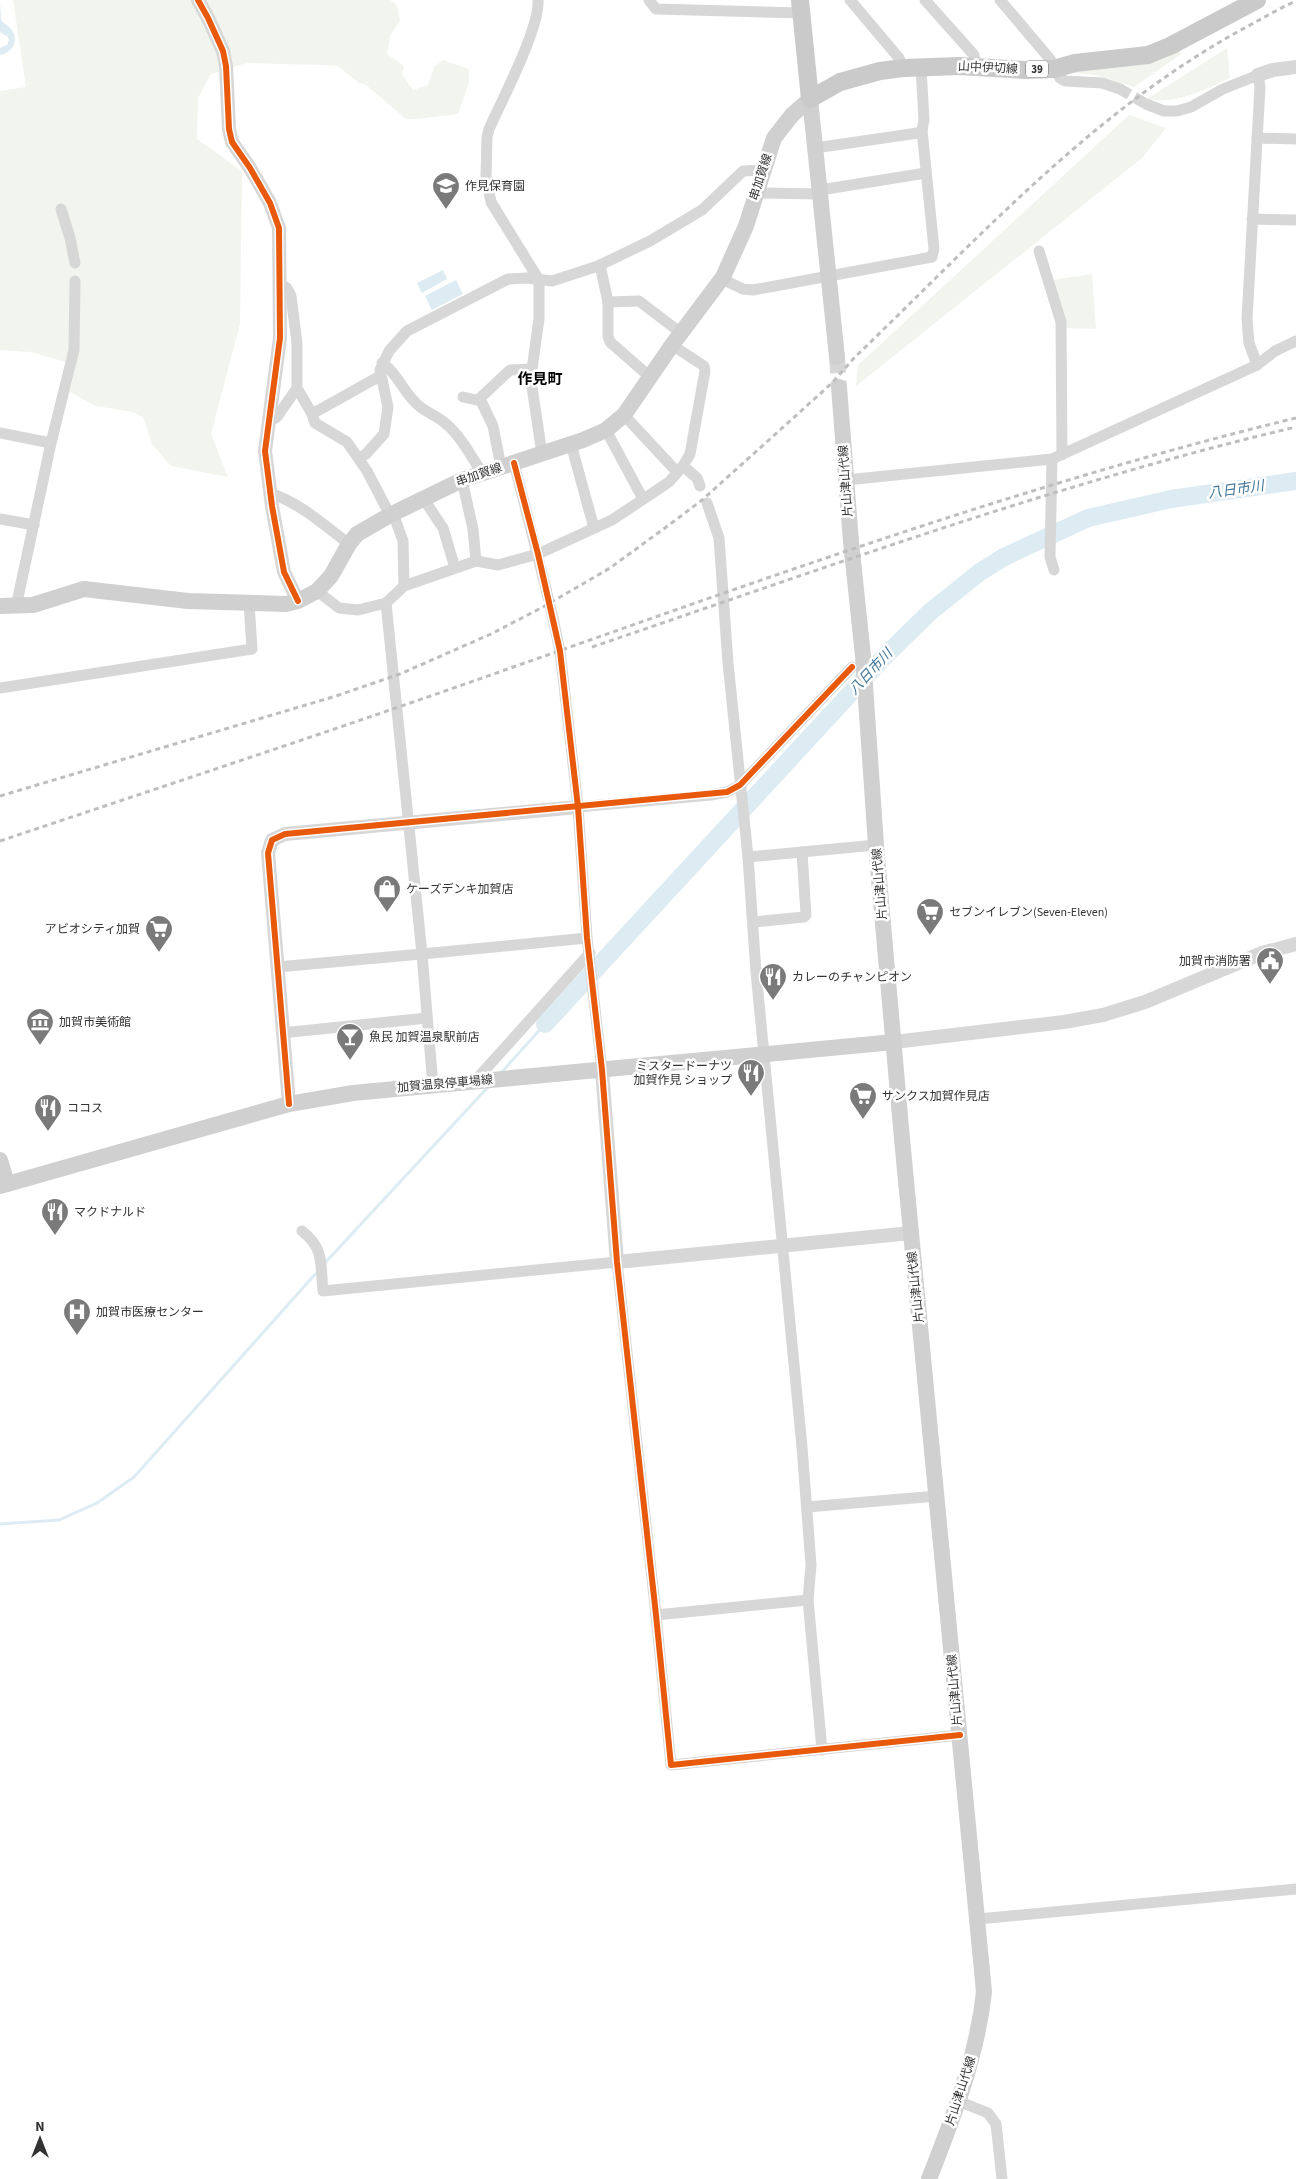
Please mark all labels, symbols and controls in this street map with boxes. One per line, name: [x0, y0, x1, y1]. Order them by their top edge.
street label: 山中伊切線: [958, 58, 1018, 78]
road number: 39: [1026, 61, 1048, 78]
street label: 串加賀線: [745, 152, 777, 202]
school or university icon: 作見保育園: [431, 171, 461, 210]
place label: 作見保育園: [465, 178, 525, 195]
district label: 作見町: [517, 369, 563, 390]
street label: 片山津山代線: [835, 444, 857, 518]
street label: 串加賀線: [454, 459, 504, 491]
water label: 八日市川: [1207, 476, 1267, 504]
water label: 八日市川: [845, 643, 899, 699]
street label: 片山津山代線: [868, 847, 892, 921]
shop icon: ケーズデンキ加賀店: [372, 874, 402, 913]
place label: ケーズデンキ加賀店: [406, 881, 513, 898]
supermarket icon: セブンイレブン(Seven-Eleven): [915, 897, 945, 936]
place label: セブンイレブン(Seven-Eleven): [949, 904, 1108, 921]
supermarket icon: アビオシティ加賀: [144, 914, 174, 953]
place label: アビオシティ加賀: [45, 921, 140, 938]
public building icon: 加賀市消防署: [1255, 946, 1285, 985]
place label: 加賀市消防署: [1179, 953, 1251, 970]
restaurant icon: カレーのチャンピオン: [758, 962, 788, 1001]
place label: カレーのチャンピオン: [792, 969, 912, 986]
museum icon: 加賀市美術館: [25, 1007, 55, 1046]
place label: 加賀市美術館: [59, 1014, 131, 1031]
bar icon: 魚民 加賀温泉駅前店: [335, 1022, 365, 1061]
place label: 魚民 加賀温泉駅前店: [369, 1029, 479, 1046]
place label: ミスタードーナツ 加賀作見 ショップ: [634, 1058, 732, 1089]
restaurant icon: ミスタードーナツ 加賀作見 ショップ: [736, 1058, 766, 1097]
street label: 加賀温泉停車場線: [396, 1071, 494, 1097]
supermarket icon: サンクス加賀作見店: [848, 1081, 878, 1120]
place label: サンクス加賀作見店: [882, 1088, 990, 1105]
restaurant icon: ココス: [33, 1093, 63, 1132]
place label: ココス: [67, 1100, 103, 1117]
restaurant icon: マクドナルド: [40, 1197, 70, 1236]
place label: マクドナルド: [74, 1204, 146, 1221]
street label: 片山津山代線: [904, 1250, 928, 1324]
hospital icon: 加賀市医療センター: [62, 1297, 92, 1336]
place label: 加賀市医療センター: [96, 1304, 204, 1321]
street label: 片山津山代線: [943, 1653, 967, 1727]
street label: 片山津山代線: [942, 2054, 980, 2128]
north arrow: [15, 2114, 65, 2164]
text: N: [35, 2117, 45, 2137]

